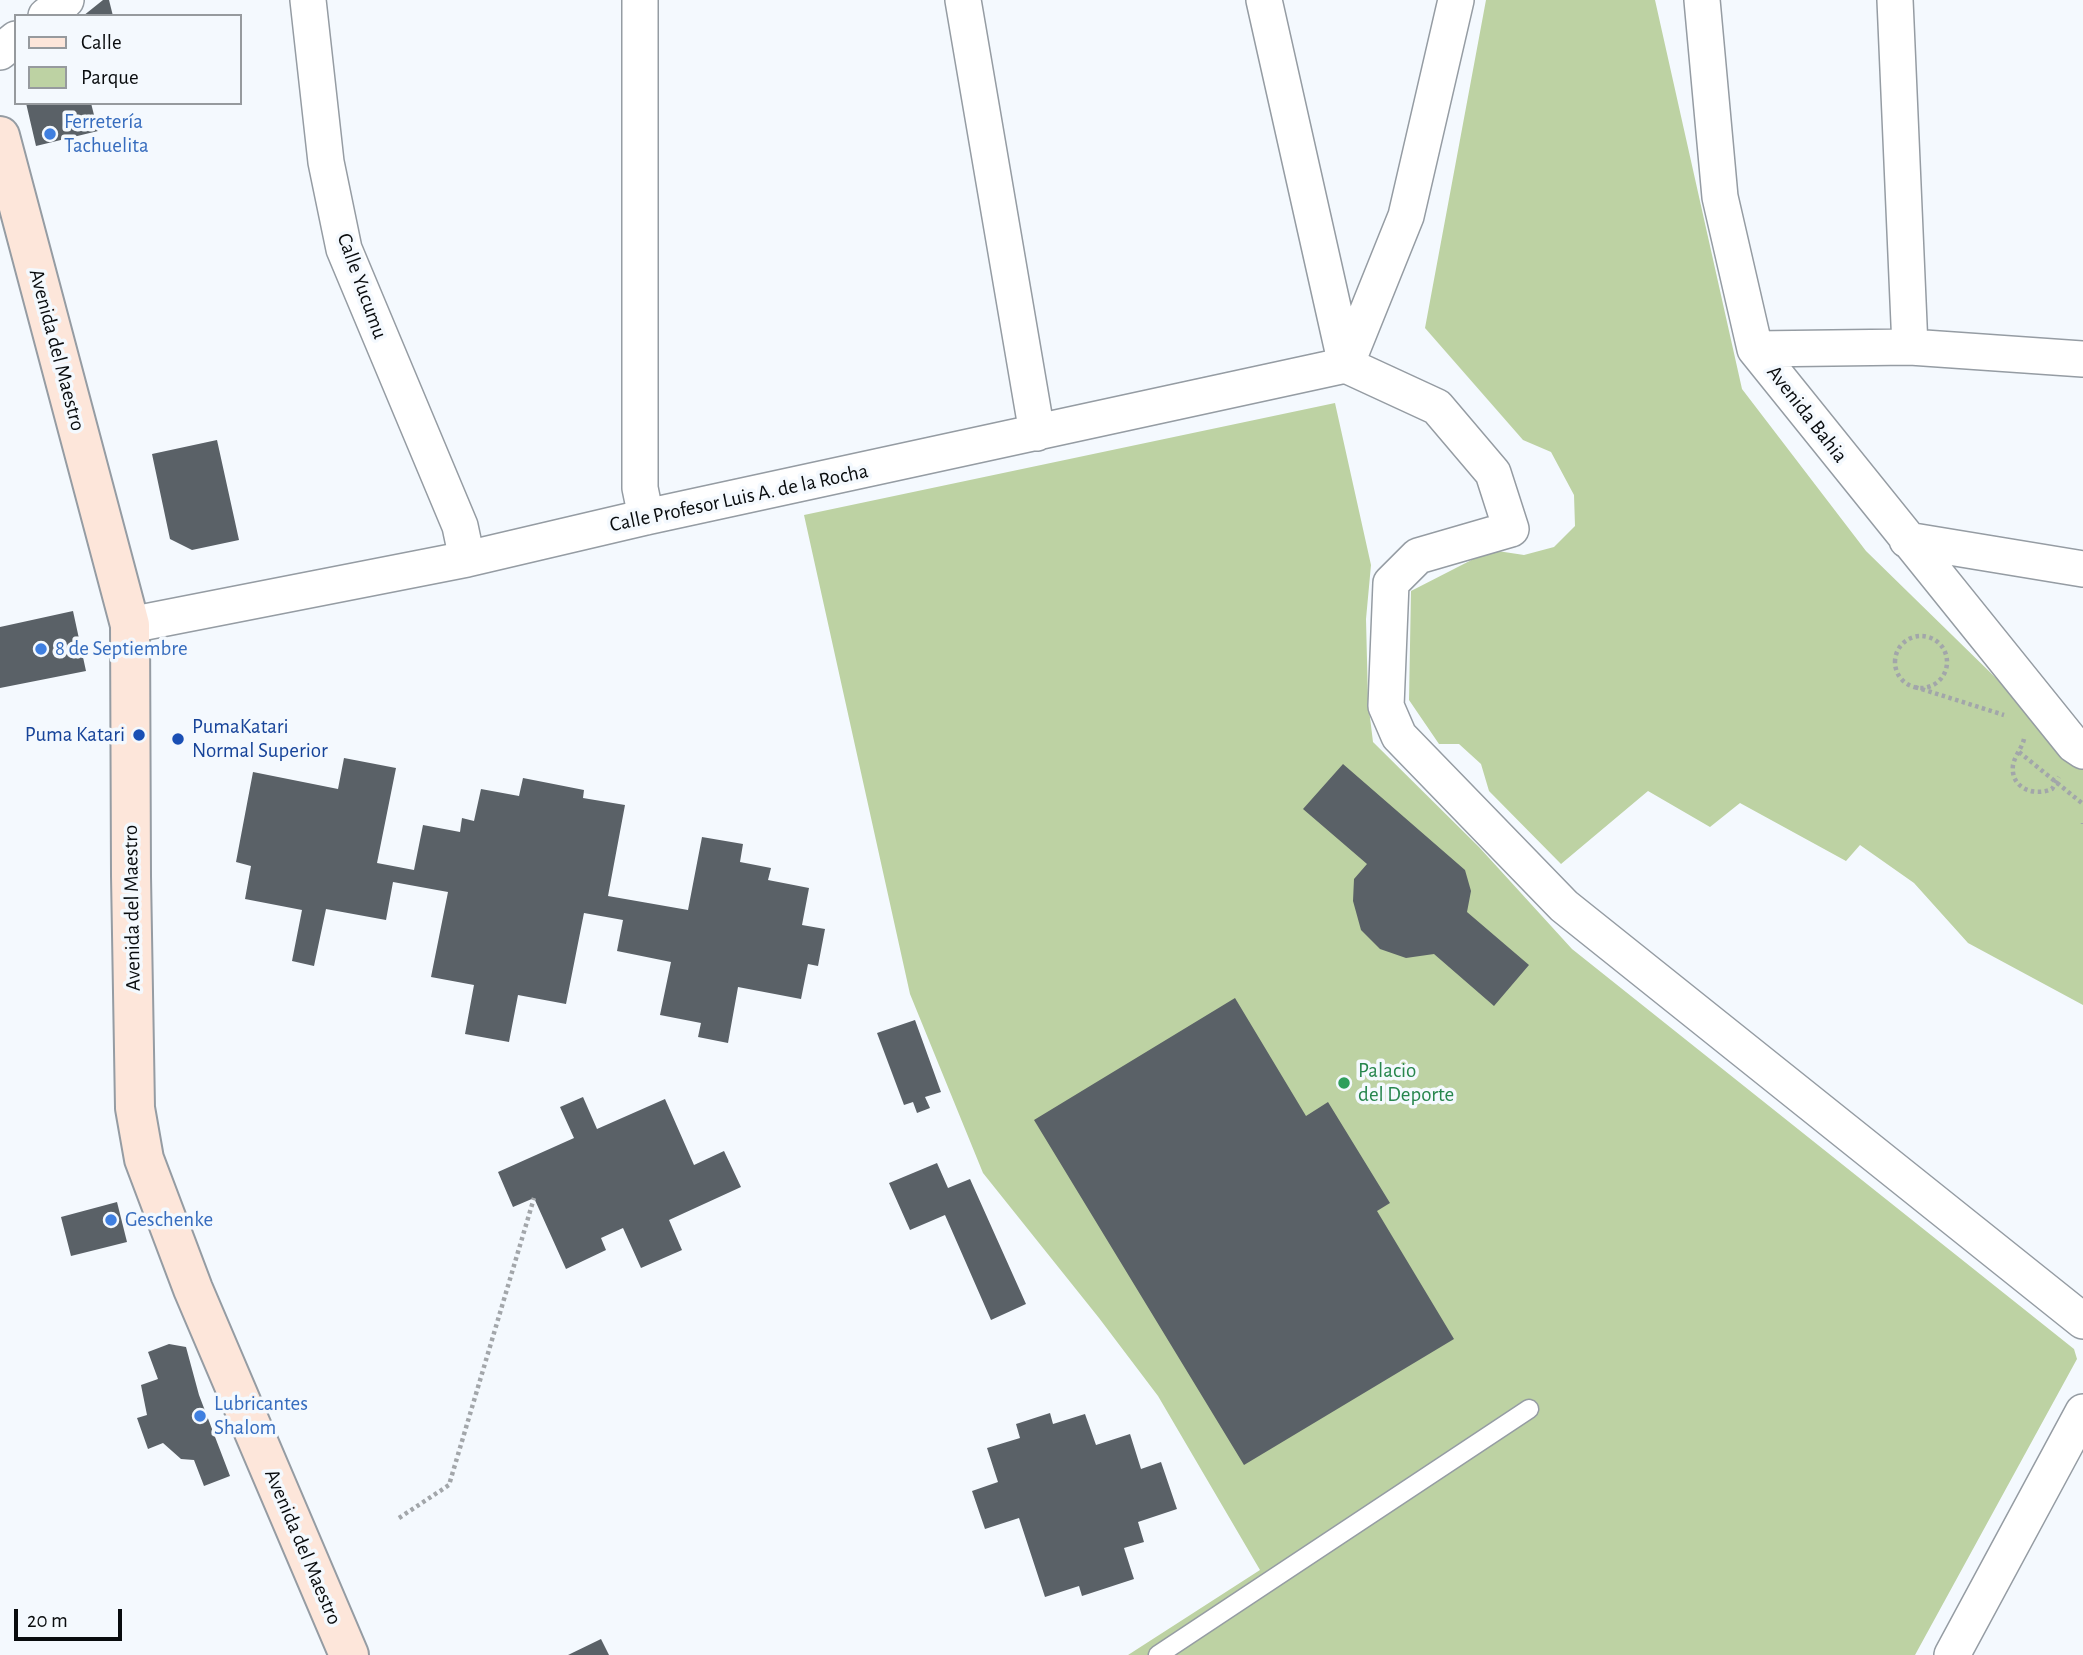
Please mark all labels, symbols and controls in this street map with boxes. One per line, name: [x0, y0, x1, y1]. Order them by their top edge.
legend: [14, 14, 242, 105]
text: Calle: [81, 32, 122, 53]
text: Parque: [81, 67, 139, 88]
place label: Ferretería Tachuelita: [64, 109, 149, 159]
marker: Ferretería Tachuelita: [42, 126, 58, 142]
street label: Calle Yucumu: [331, 230, 393, 342]
street label: Avenida del Maestro: [23, 266, 91, 434]
street label: Avenida Bahia: [1761, 360, 1853, 468]
street label: Calle Profesor Luis A. de la Rocha: [607, 458, 871, 538]
place label: 8 de Septiembre: [55, 636, 188, 662]
marker: 8 de Septiembre: [33, 641, 49, 657]
place label: PumaKatari Normal Superior: [192, 714, 328, 764]
place label: Puma Katari: [25, 722, 125, 748]
marker: Puma Katari: [131, 727, 147, 743]
marker: PumaKatari Normal Superior: [170, 731, 186, 747]
street label: Avenida del Maestro: [118, 825, 146, 991]
place label: Palacio del Deporte: [1358, 1058, 1454, 1108]
marker: Palacio del Deporte: [1336, 1075, 1352, 1091]
place label: Geschenke: [125, 1207, 213, 1233]
marker: Geschenke: [103, 1212, 119, 1228]
place label: Lubricantes Shalom: [214, 1391, 308, 1441]
marker: Lubricantes Shalom: [192, 1408, 208, 1424]
street label: Avenida del Maestro: [259, 1465, 347, 1629]
scale bar: [18, 1596, 126, 1640]
text: 20 m: [27, 1610, 68, 1631]

